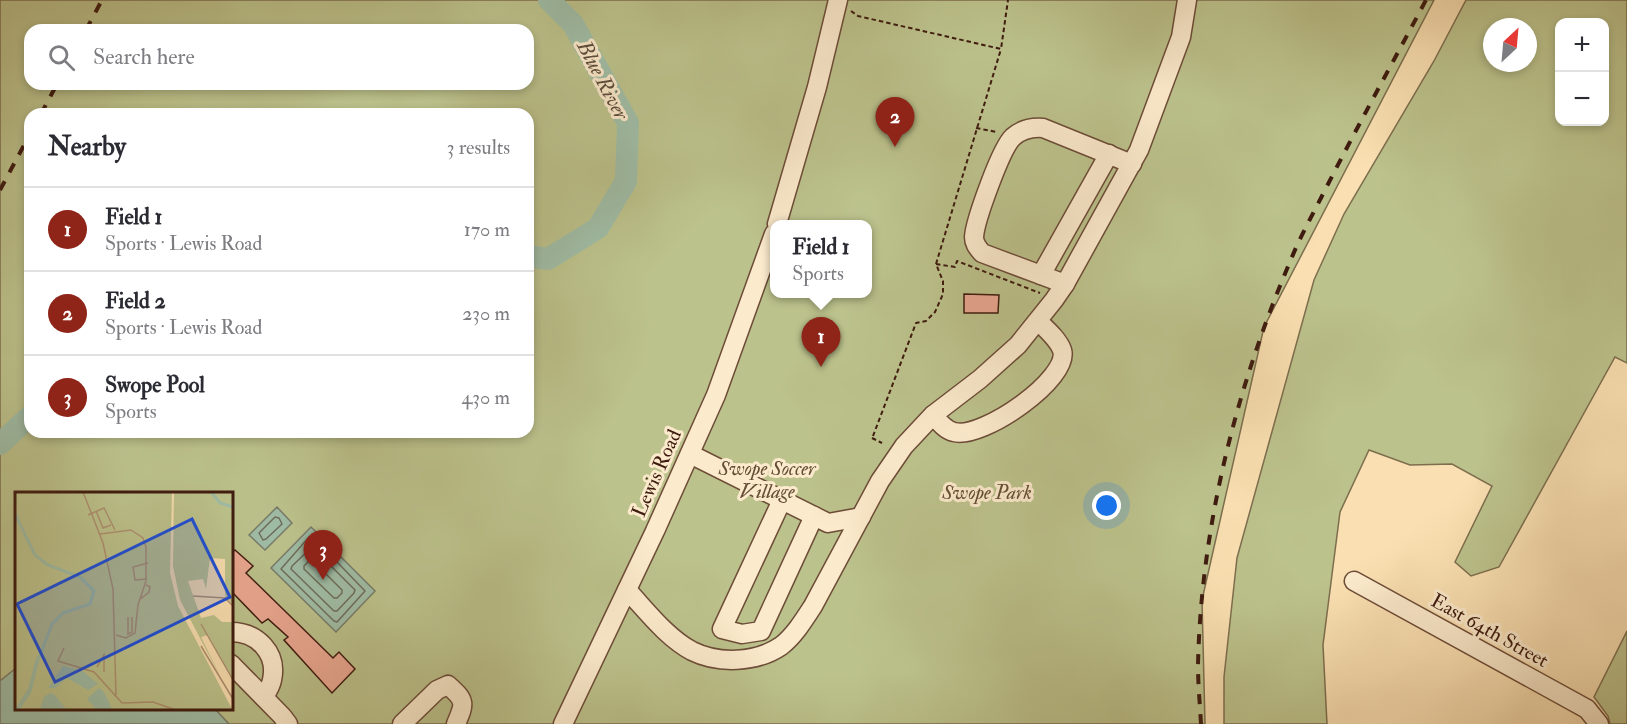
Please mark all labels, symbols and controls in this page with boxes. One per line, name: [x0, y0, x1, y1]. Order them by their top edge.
north arrow: [1483, 18, 1537, 72]
map controls: [1555, 18, 1609, 126]
button: +: [1555, 18, 1609, 72]
search box: [24, 24, 534, 90]
water label: Blue River: [570, 35, 635, 126]
icon: search: [45, 41, 78, 74]
text: Search here: [93, 43, 195, 71]
button: −: [1555, 72, 1609, 126]
pin: 2: [876, 98, 914, 147]
text: Nearby: [48, 131, 126, 163]
text: 3 results: [447, 135, 510, 160]
text: Field 1: [105, 203, 162, 231]
text: 1: [64, 217, 71, 242]
text: 170 m: [464, 217, 510, 242]
popup: [770, 220, 872, 298]
text: Sports · Lewis Road: [105, 231, 262, 256]
text: Field 1: [792, 233, 850, 261]
text: Sports: [792, 261, 844, 286]
text: Field 2: [105, 287, 166, 315]
text: 2: [62, 301, 73, 326]
text: 230 m: [462, 301, 510, 326]
text: Sports · Lewis Road: [105, 315, 262, 340]
pin: 1: [802, 318, 840, 367]
text: Swope Pool: [105, 371, 205, 399]
text: 3: [64, 385, 71, 410]
text: 430 m: [462, 385, 510, 410]
text: Sports: [105, 399, 157, 424]
street label: Lewis Road: [626, 425, 687, 521]
park label: Swope Soccer Village: [718, 456, 817, 504]
park label: Swope Park: [941, 480, 1032, 505]
your location: [1092, 491, 1121, 520]
inset map: [15, 492, 232, 709]
pin: 3: [304, 530, 342, 580]
street label: East 64th Street: [1427, 588, 1553, 673]

